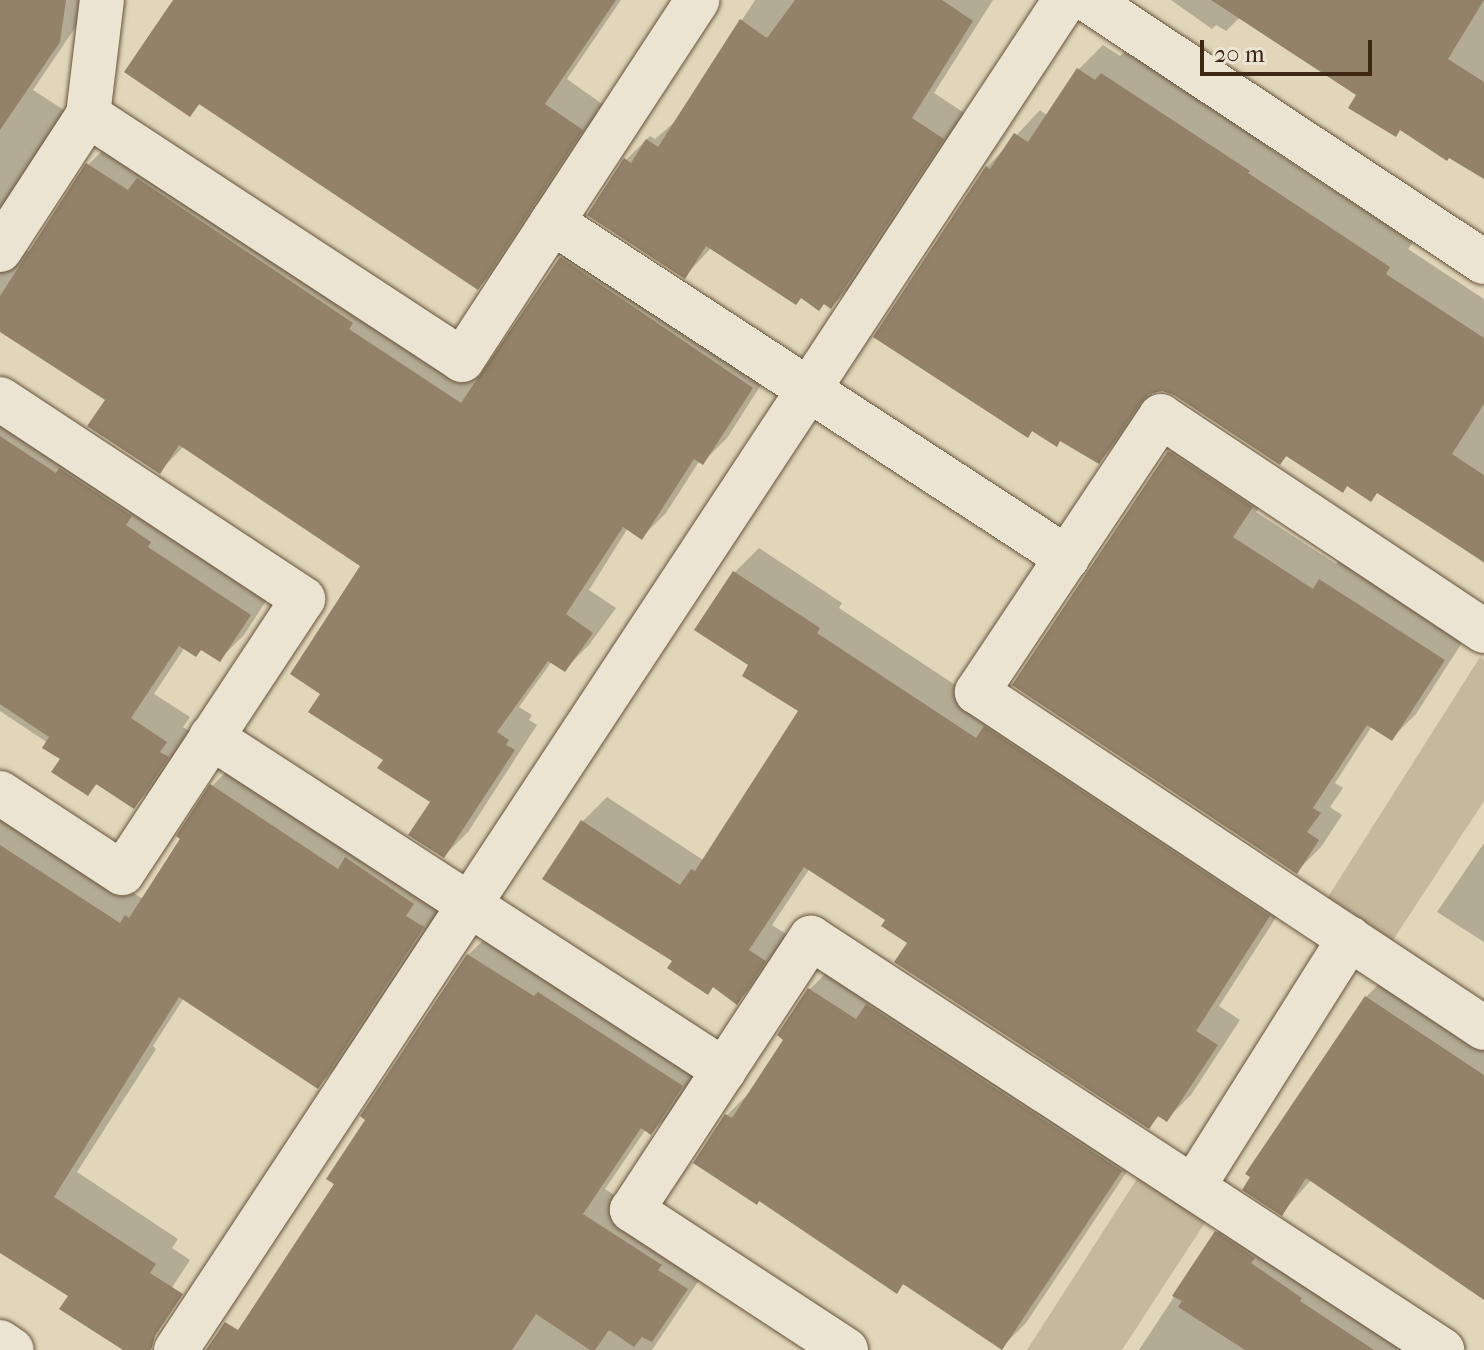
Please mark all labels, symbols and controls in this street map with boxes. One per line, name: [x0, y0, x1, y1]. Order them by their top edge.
scale bar: [1204, 24, 1376, 74]
text: 20 m: [1214, 40, 1265, 68]

